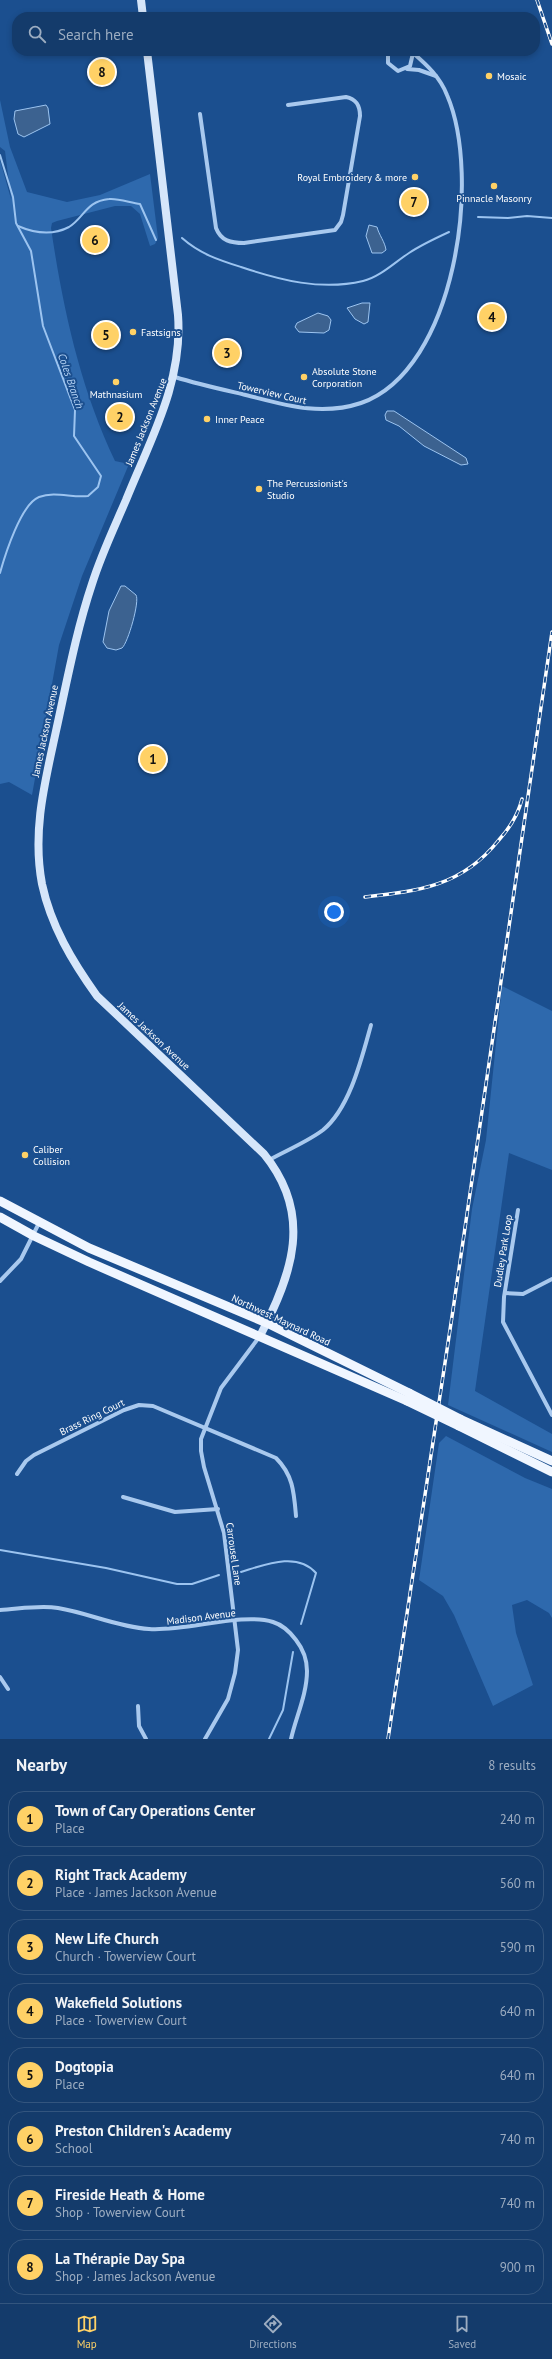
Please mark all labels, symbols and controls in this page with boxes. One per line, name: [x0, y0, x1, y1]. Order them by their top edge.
search box: [12, 12, 540, 56]
icon: search: [26, 23, 48, 45]
text: Search here: [58, 25, 134, 44]
pin: 8: [89, 57, 115, 87]
place label: Mosaic: [497, 70, 527, 83]
marker: Mosaic: [484, 71, 494, 81]
place label: Royal Embroidery & more: [297, 171, 407, 184]
marker: Royal Embroidery & more: [410, 172, 420, 182]
marker: Pinnacle Masonry: [489, 181, 499, 191]
pin: 7: [401, 187, 427, 217]
place label: Pinnacle Masonry: [456, 192, 532, 205]
pin: 6: [82, 225, 108, 255]
pin: 4: [479, 302, 505, 332]
pin: 5: [93, 320, 119, 350]
place label: Fastsigns: [141, 326, 181, 339]
marker: Fastsigns: [128, 327, 138, 337]
pin: 3: [214, 338, 240, 368]
water label: Coles Branch: [55, 351, 87, 411]
place label: Absolute Stone Corporation: [312, 365, 377, 390]
marker: Absolute Stone Corporation: [299, 372, 309, 382]
street label: James Jackson Avenue: [122, 376, 170, 469]
marker: Mathnasium: [111, 377, 121, 387]
street label: Towerview Court: [236, 379, 308, 407]
place label: Mathnasium: [90, 388, 142, 401]
pin: 2: [107, 402, 133, 432]
place label: Inner Peace: [215, 413, 265, 426]
marker: Inner Peace: [202, 414, 212, 424]
place label: The Percussionist's Studio: [267, 477, 347, 502]
marker: The Percussionist's Studio: [254, 484, 264, 494]
street label: James Jackson Avenue: [29, 684, 61, 779]
pin: 1: [140, 744, 166, 774]
your location: [324, 902, 344, 922]
street label: James Jackson Avenue: [115, 999, 193, 1073]
place label: Caliber Collision: [33, 1143, 70, 1168]
marker: Caliber Collision: [20, 1150, 30, 1160]
street label: Dudley Park Loop: [491, 1214, 515, 1288]
street label: Northwest Maynard Road: [229, 1291, 333, 1349]
street label: Brass Ring Court: [57, 1395, 127, 1438]
street label: Carrousel Lane: [223, 1522, 245, 1586]
street label: Madison Avenue: [166, 1606, 236, 1628]
text: Nearby: [16, 1754, 67, 1776]
text: 8 results: [488, 1757, 536, 1774]
text: Town of Cary Operations Center: [55, 1801, 255, 1820]
text: 1: [26, 1811, 34, 1828]
text: 240 m: [500, 1811, 535, 1828]
text: Place: [55, 1820, 85, 1837]
text: Right Track Academy: [55, 1865, 187, 1884]
text: 2: [26, 1875, 34, 1892]
text: 560 m: [500, 1875, 535, 1892]
text: Place · James Jackson Avenue: [55, 1884, 217, 1901]
text: New Life Church: [55, 1929, 159, 1948]
text: 3: [26, 1939, 34, 1956]
text: 590 m: [500, 1939, 535, 1956]
text: Church · Towerview Court: [55, 1948, 196, 1965]
text: Wakefield Solutions: [55, 1993, 182, 2012]
text: 4: [26, 2003, 34, 2020]
text: 640 m: [500, 2003, 535, 2020]
text: Place · Towerview Court: [55, 2012, 187, 2029]
text: Dogtopia: [55, 2057, 114, 2076]
text: 5: [26, 2067, 34, 2084]
text: 640 m: [500, 2067, 535, 2084]
text: Place: [55, 2076, 85, 2093]
text: Preston Children's Academy: [55, 2121, 231, 2140]
text: 6: [26, 2131, 34, 2148]
text: 740 m: [500, 2131, 535, 2148]
text: School: [55, 2140, 93, 2157]
text: Fireside Heath & Home: [55, 2185, 205, 2204]
text: 7: [26, 2195, 34, 2212]
text: 740 m: [500, 2195, 535, 2212]
text: Shop · Towerview Court: [55, 2204, 185, 2221]
text: La Thérapie Day Spa: [55, 2249, 185, 2268]
text: 8: [26, 2259, 34, 2276]
text: 900 m: [500, 2259, 535, 2276]
text: Shop · James Jackson Avenue: [55, 2268, 215, 2285]
tab: Map: [76, 2313, 98, 2351]
tab: Directions: [249, 2313, 297, 2351]
tab: Saved: [448, 2313, 476, 2351]

